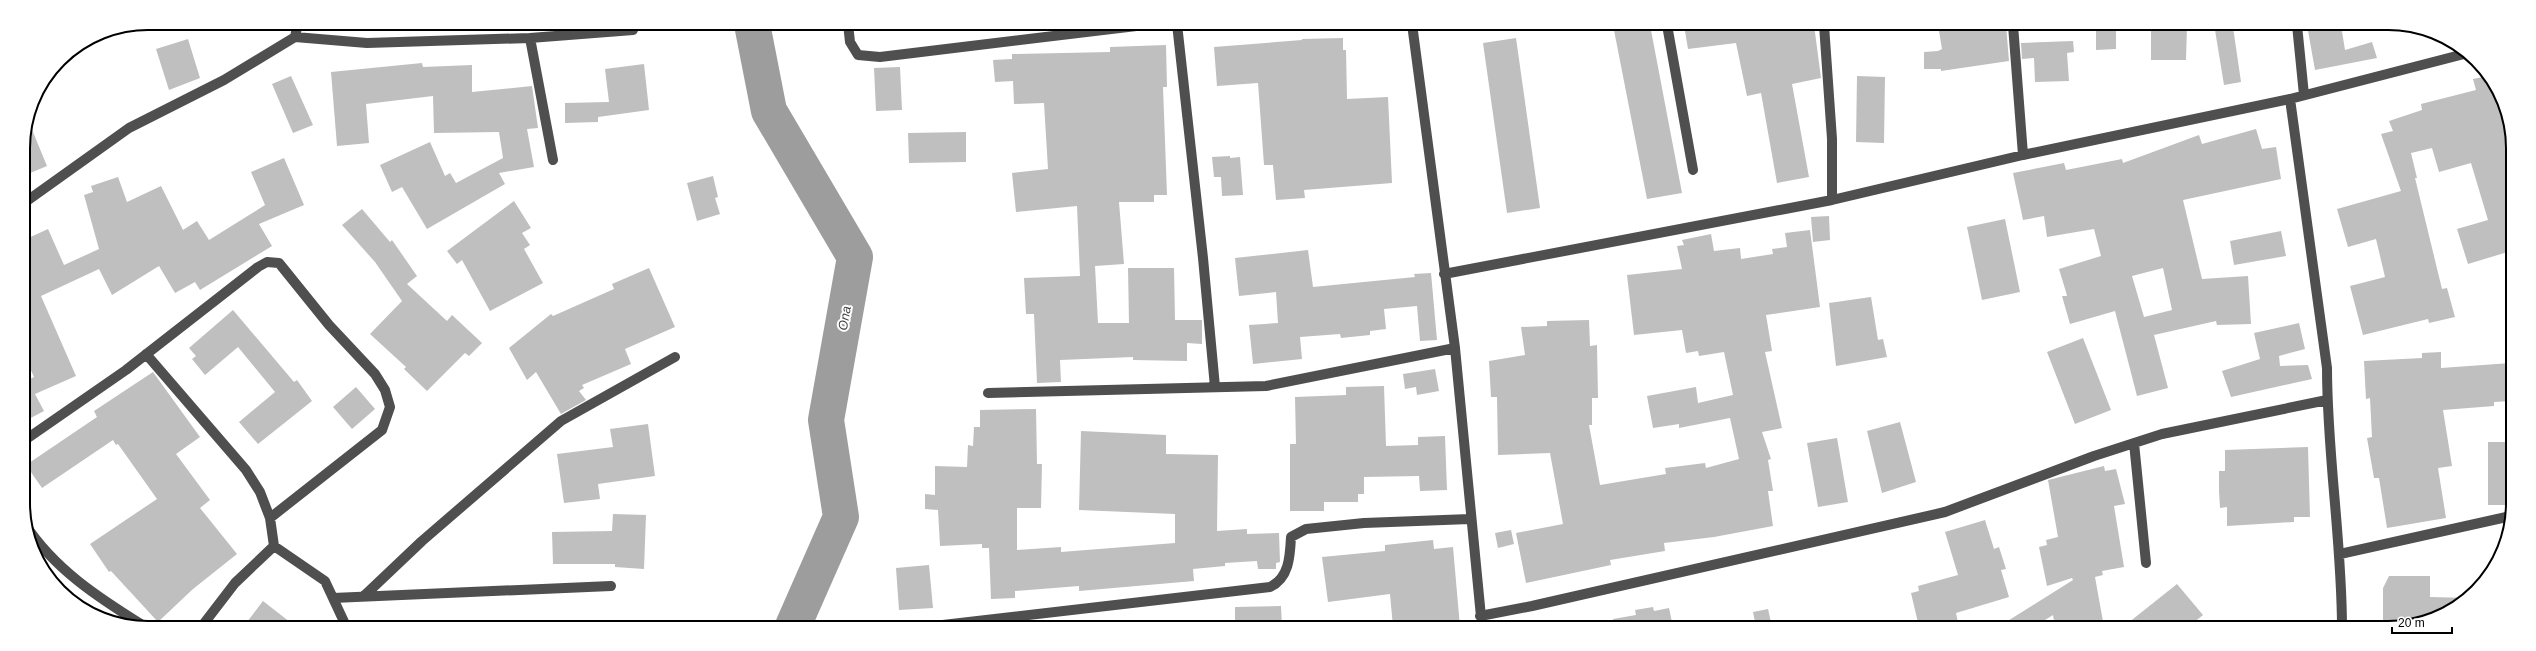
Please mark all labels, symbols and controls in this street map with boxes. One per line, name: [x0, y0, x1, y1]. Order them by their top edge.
water label: Ona: [835, 305, 854, 331]
scale bar: [2392, 609, 2452, 635]
text: 20 m: [2398, 616, 2425, 630]

